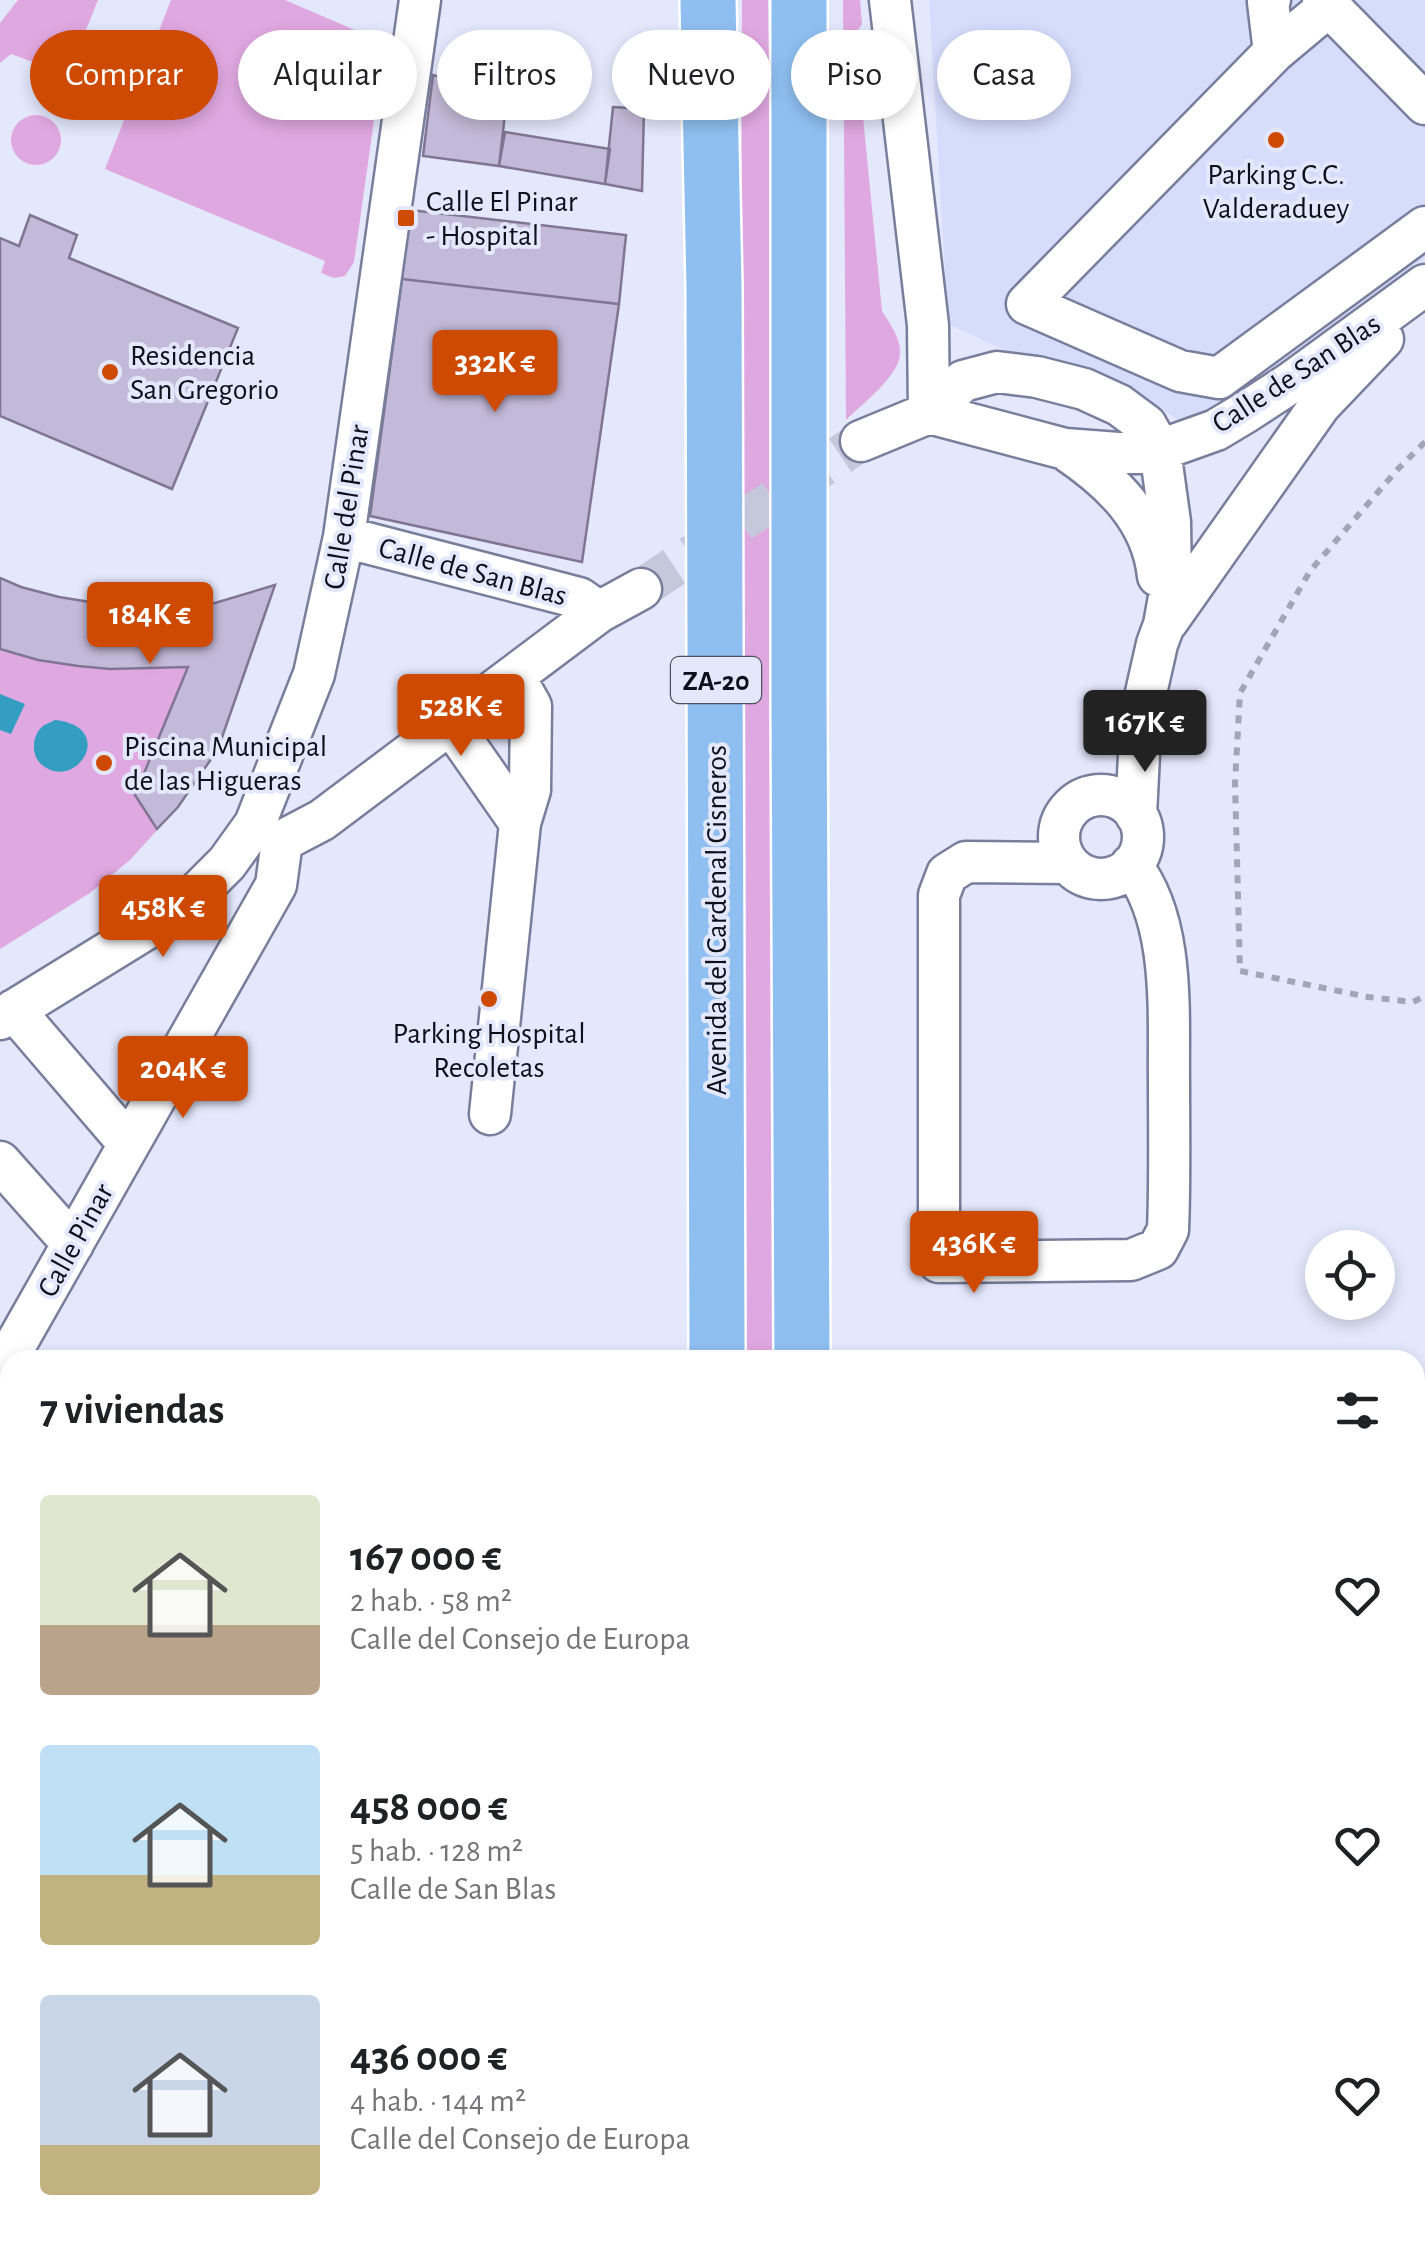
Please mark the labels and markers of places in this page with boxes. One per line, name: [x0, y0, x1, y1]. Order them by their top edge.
marker: Parking C.C. Valderaduey: [1265, 129, 1287, 151]
place label: Parking C.C. Valderaduey: [1203, 160, 1349, 224]
place label: Calle El Pinar - Hospital: [426, 187, 578, 251]
marker: Calle El Pinar - Hospital: [395, 207, 417, 229]
pin: 332K €: [414, 330, 576, 415]
place label: Residencia San Gregorio: [130, 341, 279, 405]
marker: Residencia San Gregorio: [99, 361, 121, 383]
pin: 184K €: [69, 582, 231, 667]
pin: 528K €: [380, 674, 542, 759]
pin: 167K €: [1064, 690, 1226, 775]
place label: Piscina Municipal de las Higueras: [124, 732, 327, 796]
marker: Piscina Municipal de las Higueras: [93, 752, 115, 774]
pin: 458K €: [82, 875, 244, 960]
marker: Parking Hospital Recoletas: [478, 988, 500, 1010]
place label: Parking Hospital Recoletas: [392, 1019, 586, 1083]
pin: 204K €: [102, 1036, 264, 1121]
pin: 436K €: [893, 1211, 1055, 1296]

